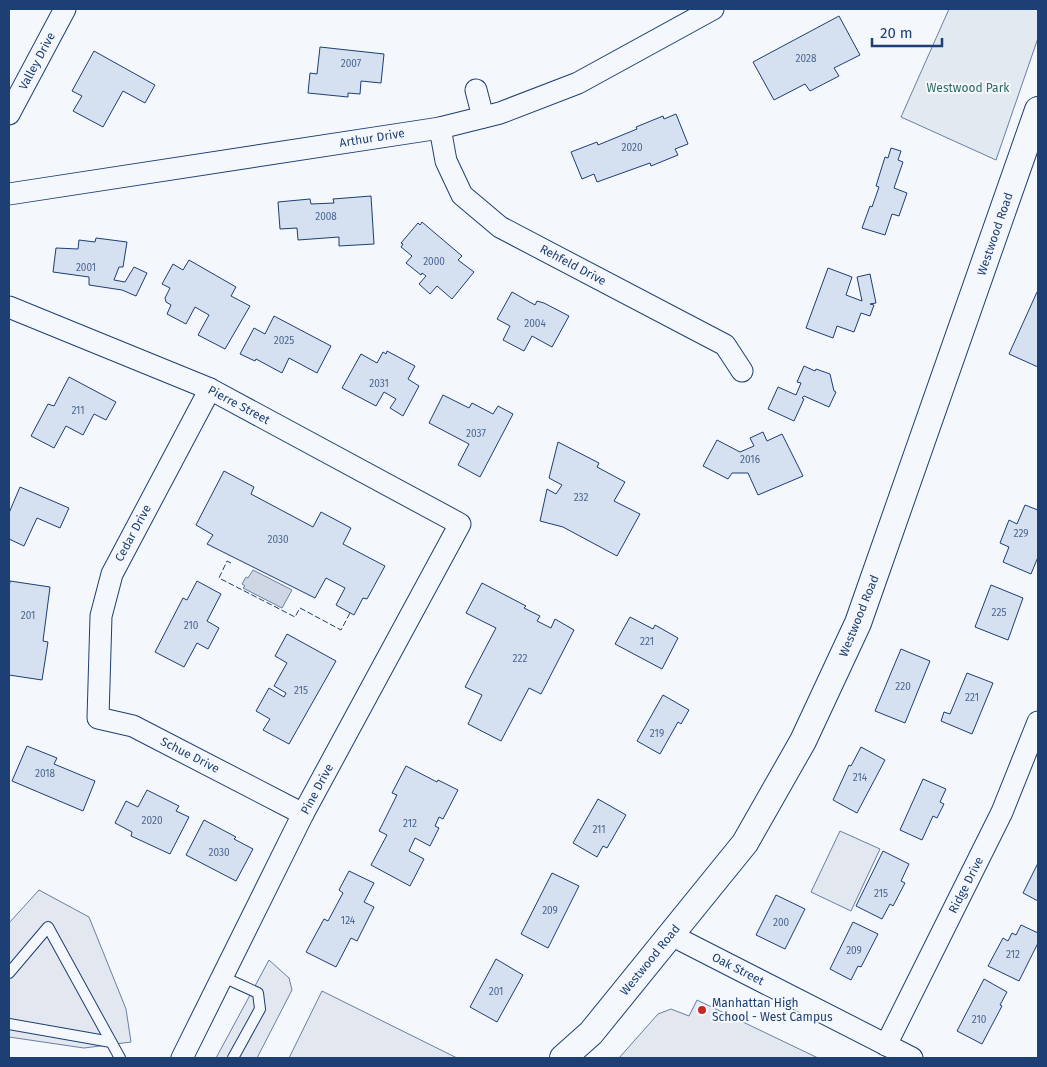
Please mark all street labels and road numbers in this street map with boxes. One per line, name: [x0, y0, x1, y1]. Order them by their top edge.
street label: Valley Drive: [16, 30, 58, 92]
street label: Arthur Drive: [338, 126, 406, 150]
street label: Westwood Road: [974, 191, 1016, 277]
street label: Rehfeld Drive: [537, 242, 609, 288]
street label: Pierre Street: [206, 383, 273, 427]
street label: Cedar Drive: [112, 502, 154, 564]
street label: Westwood Road: [836, 573, 882, 659]
street label: Schue Drive: [158, 734, 222, 776]
street label: Pine Drive: [298, 761, 336, 817]
street label: Ridge Drive: [946, 854, 986, 916]
street label: Westwood Road: [617, 922, 683, 998]
street label: Oak Street: [710, 950, 767, 988]

